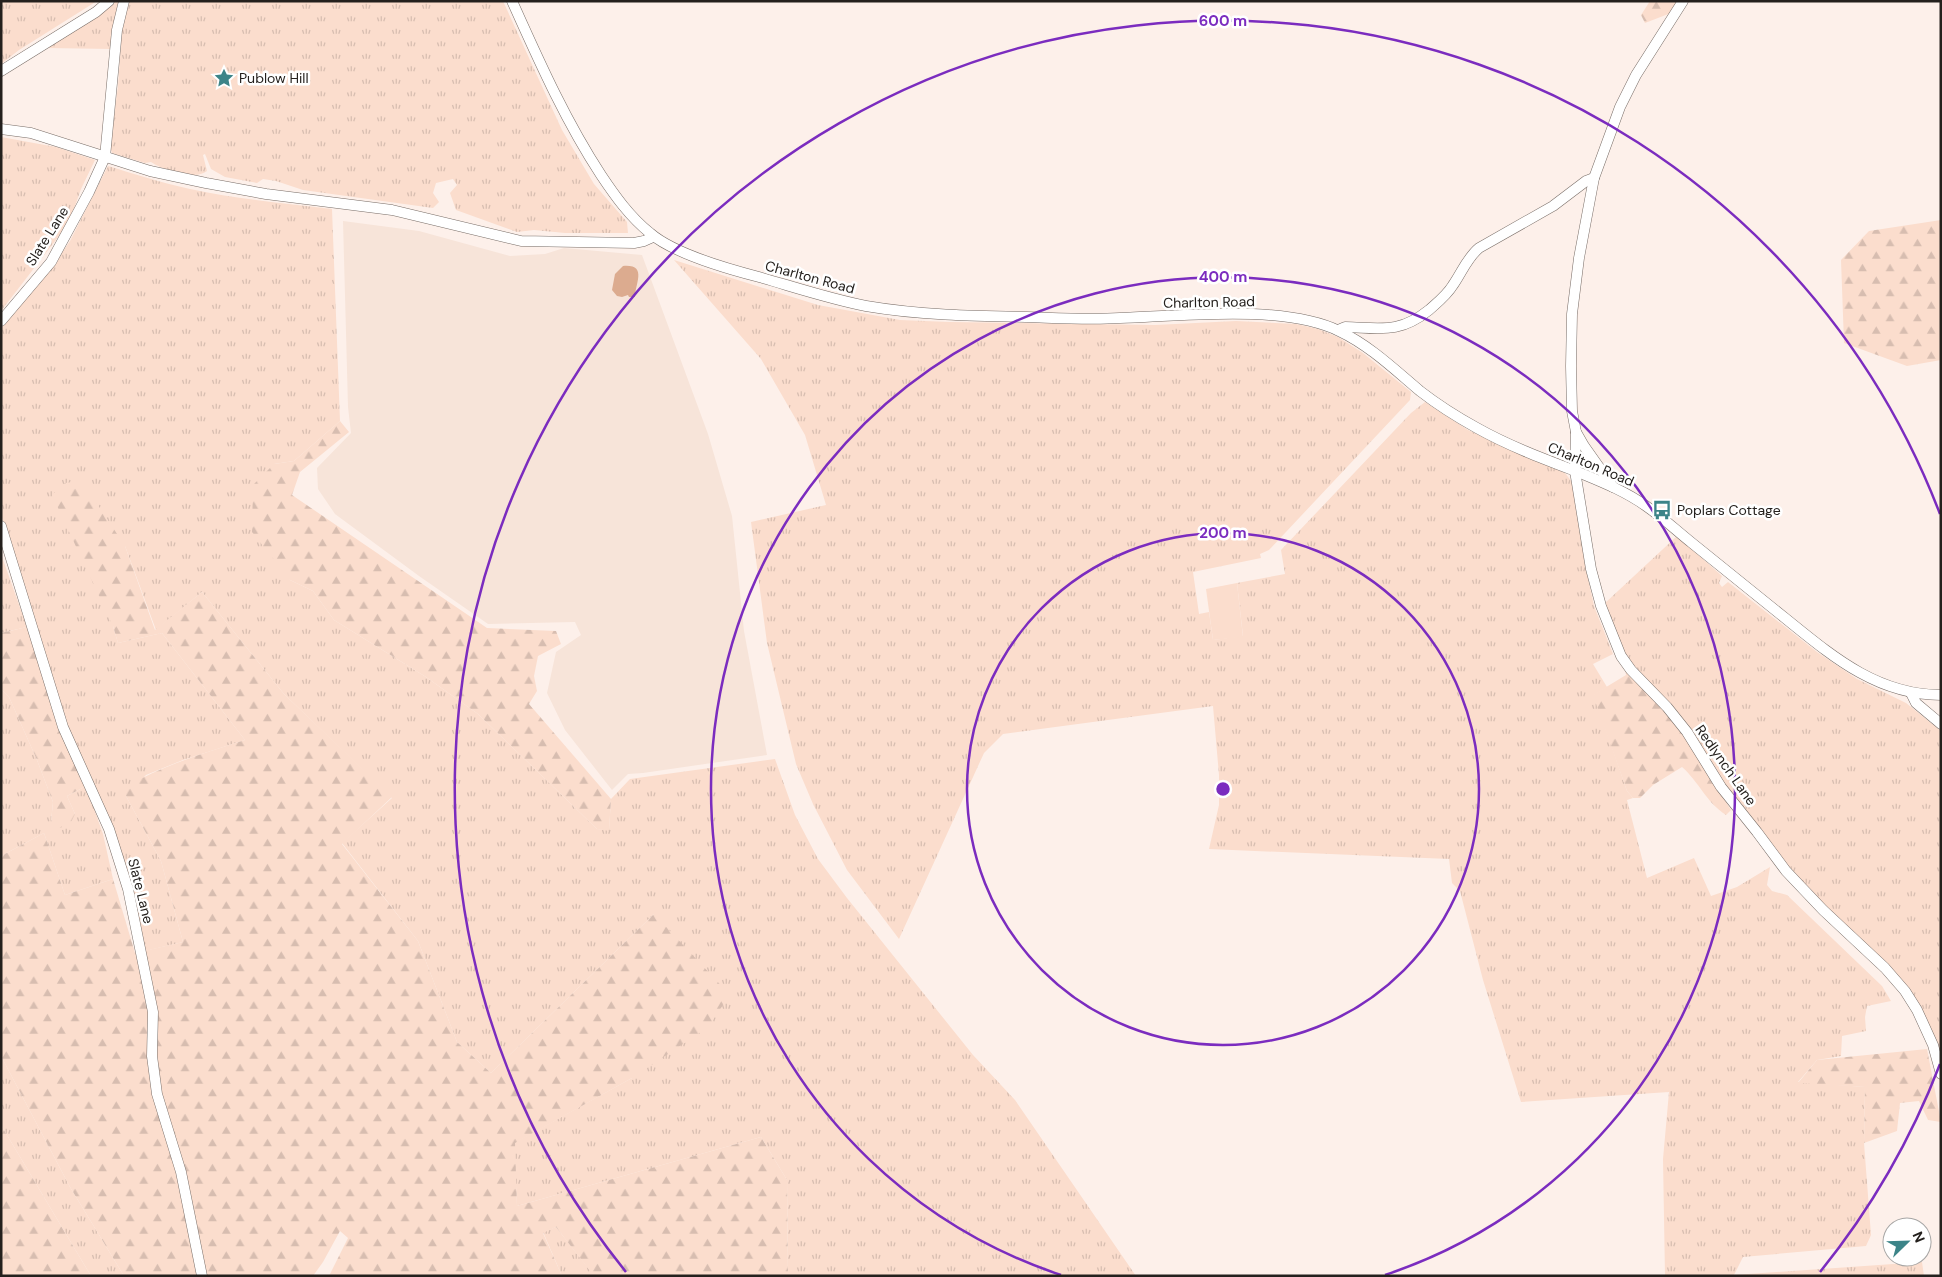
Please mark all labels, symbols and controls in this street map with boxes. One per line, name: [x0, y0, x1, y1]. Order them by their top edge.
text: 600 m: [1199, 11, 1247, 31]
place icon: Publow Hill: [213, 67, 235, 89]
place label: Publow Hill: [239, 69, 309, 87]
street label: Slate Lane: [22, 203, 72, 269]
street label: Charlton Road: [763, 256, 857, 298]
text: 400 m: [1199, 267, 1247, 287]
street label: Charlton Road: [1163, 292, 1255, 312]
street label: Charlton Road: [1545, 438, 1637, 490]
bus stop icon: Poplars Cottage: [1651, 499, 1673, 521]
place label: Poplars Cottage: [1677, 501, 1781, 519]
text: 200 m: [1199, 523, 1247, 543]
street label: Redlynch Lane: [1692, 721, 1760, 809]
centre of rings: [1214, 780, 1232, 798]
street label: Slate Lane: [124, 856, 158, 926]
north arrow: [1882, 1217, 1932, 1267]
text: N: [1909, 1229, 1929, 1245]

